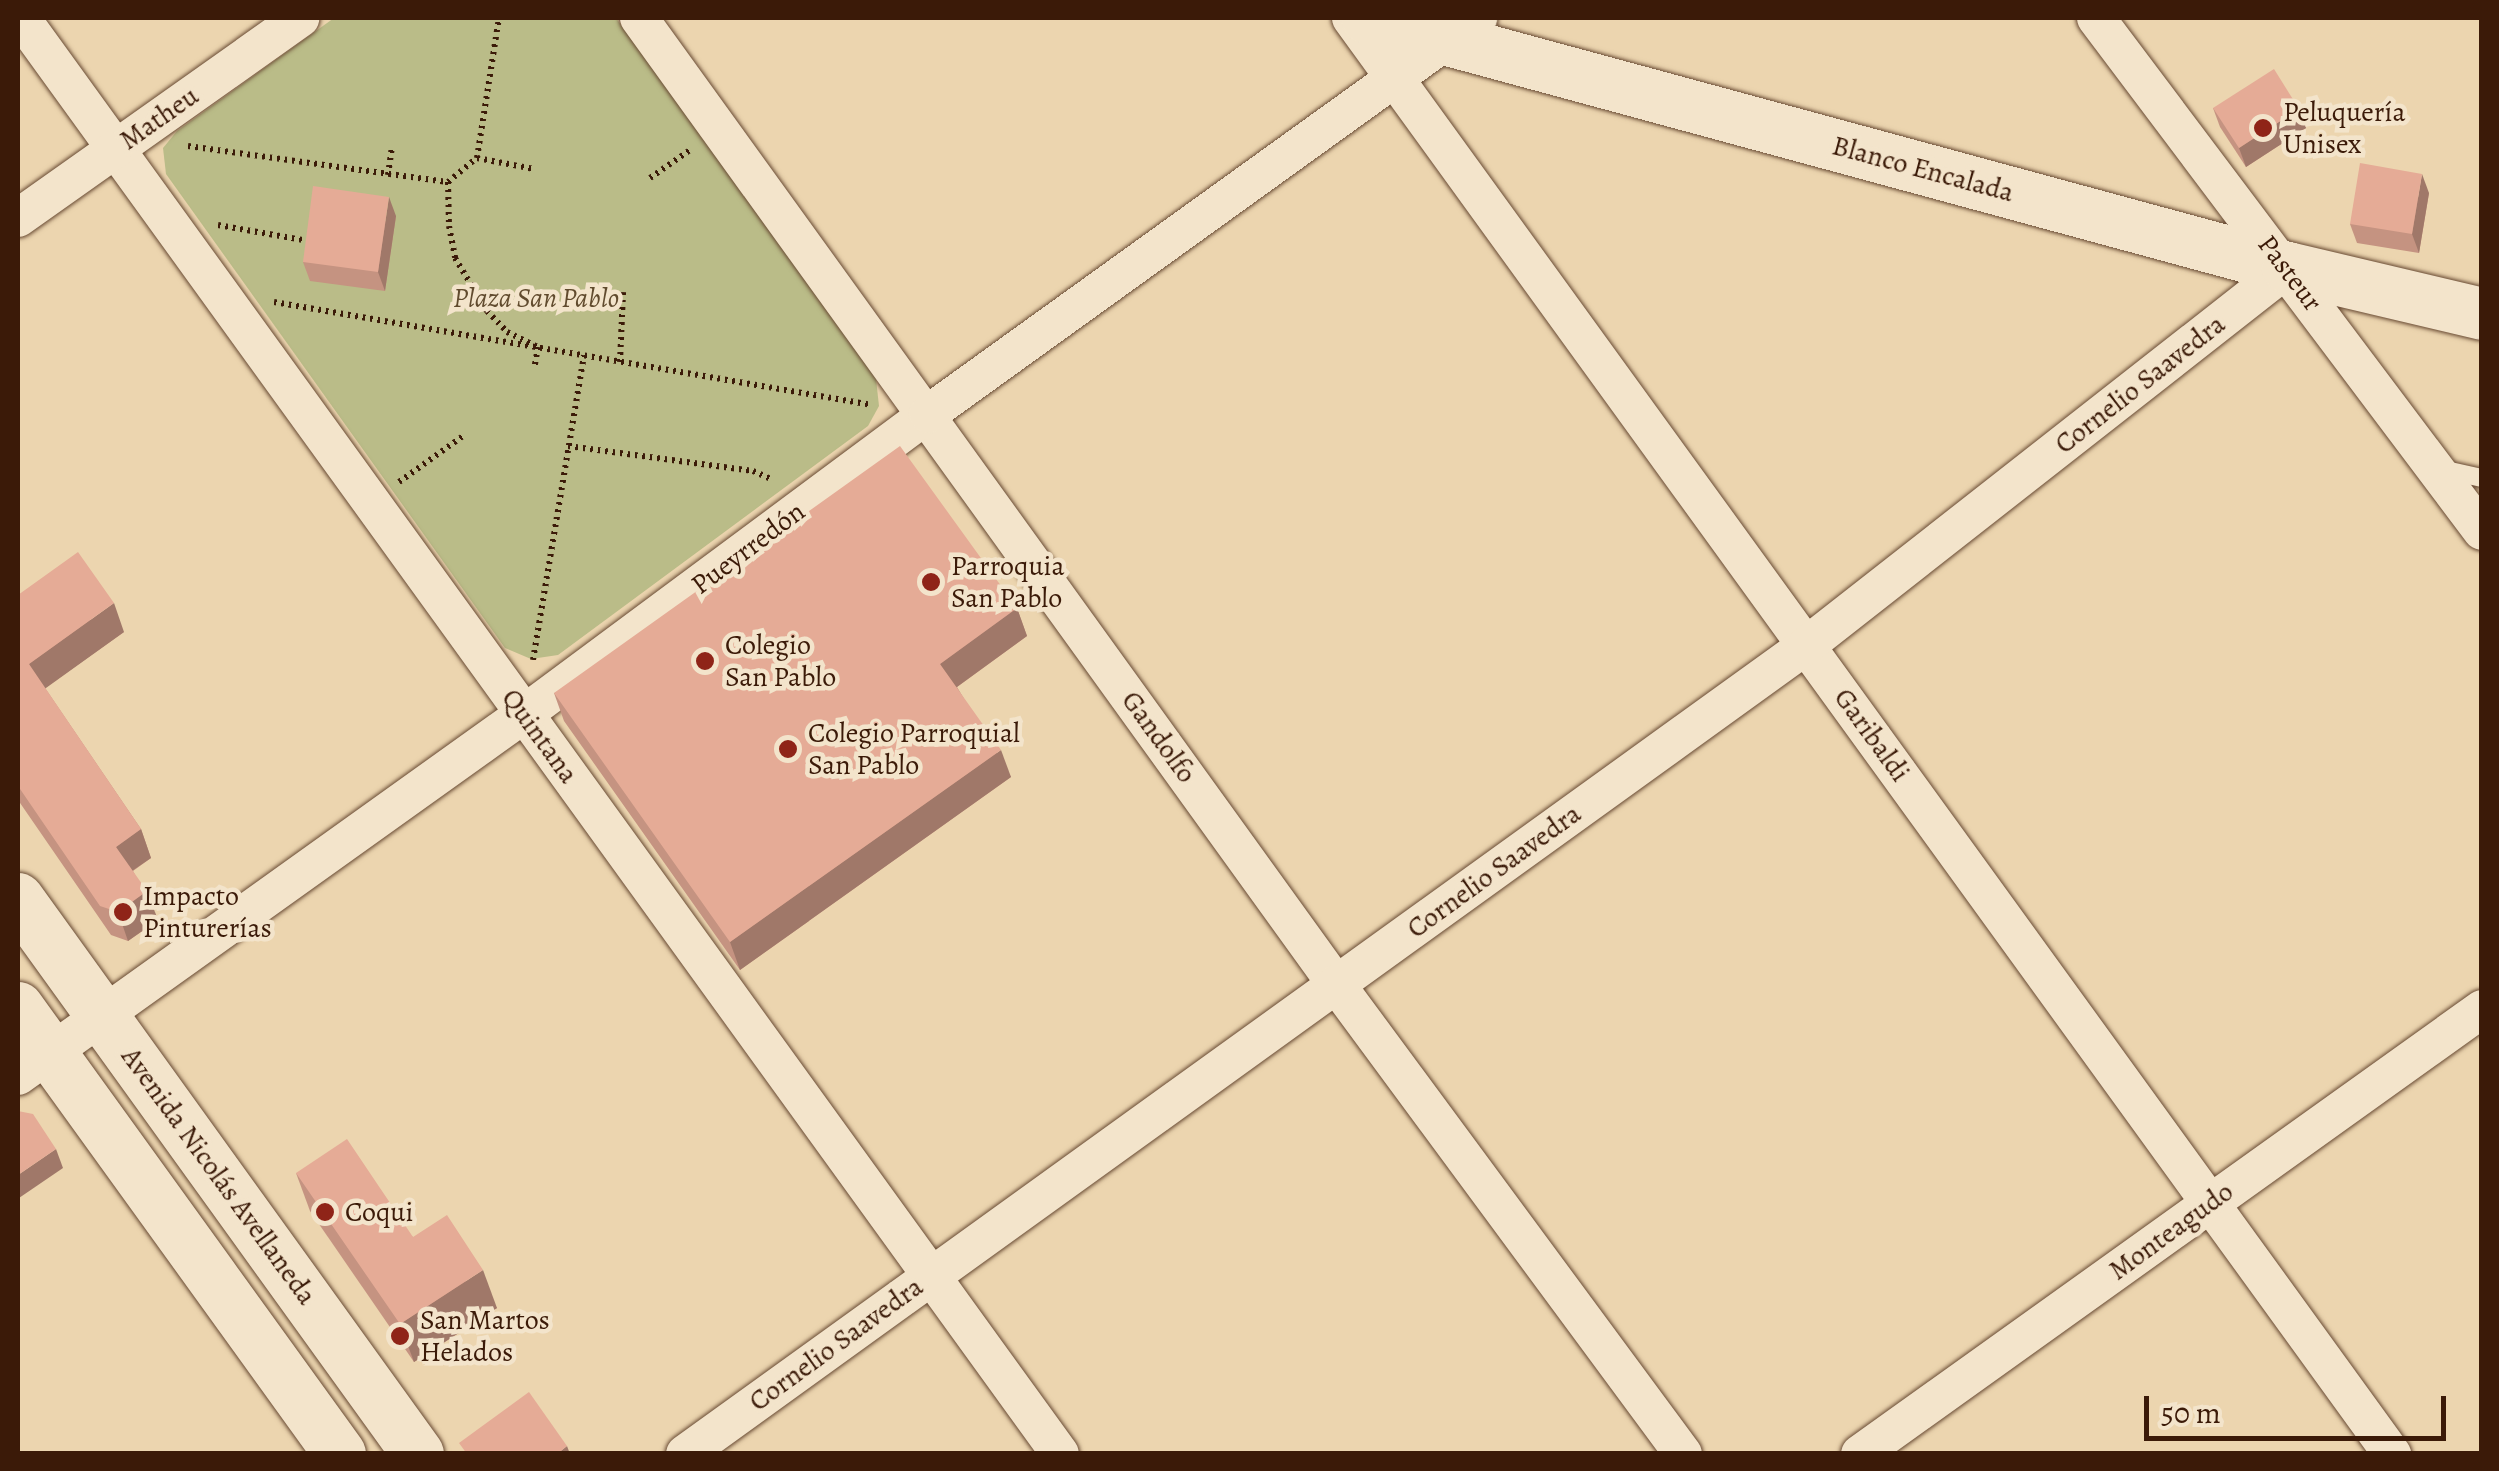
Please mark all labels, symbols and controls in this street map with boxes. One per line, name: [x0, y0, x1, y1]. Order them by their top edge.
street label: Matheu: [113, 79, 205, 157]
place label: Peluquería Unisex: [2283, 95, 2405, 161]
marker: Peluquería Unisex: [2252, 117, 2274, 139]
street label: Blanco Encalada: [1829, 129, 2017, 209]
street label: Pasteur: [2250, 228, 2330, 318]
park label: Plaza San Pablo: [453, 281, 619, 315]
street label: Cornelio Saavedra: [2048, 307, 2232, 461]
street label: Pueyrredón: [685, 494, 811, 602]
place label: Parroquia San Pablo: [951, 549, 1065, 615]
marker: Parroquia San Pablo: [920, 571, 942, 593]
place label: Colegio San Pablo: [725, 628, 836, 694]
marker: Colegio San Pablo: [694, 650, 716, 672]
street label: Quintana: [494, 682, 586, 790]
street label: Garibaldi: [1827, 682, 1917, 788]
street label: Gandolfo: [1114, 685, 1204, 789]
place label: Colegio Parroquial San Pablo: [808, 716, 1020, 782]
marker: Colegio Parroquial San Pablo: [777, 738, 799, 760]
street label: Cornelio Saavedra: [1401, 797, 1587, 945]
place label: Impacto Pinturerías: [143, 879, 272, 945]
marker: Impacto Pinturerías: [112, 901, 134, 923]
street label: Avenida Nicolás Avellaneda: [114, 1041, 324, 1311]
street label: Monteagudo: [2102, 1175, 2240, 1287]
place label: Coqui: [345, 1195, 413, 1229]
marker: Coqui: [314, 1201, 336, 1223]
street label: Cornelio Saavedra: [743, 1270, 929, 1418]
place label: San Martos Helados: [420, 1303, 550, 1369]
marker: San Martos Helados: [389, 1325, 411, 1347]
scale bar: [2149, 1376, 2452, 1438]
text: 50 m: [2161, 1393, 2221, 1433]

